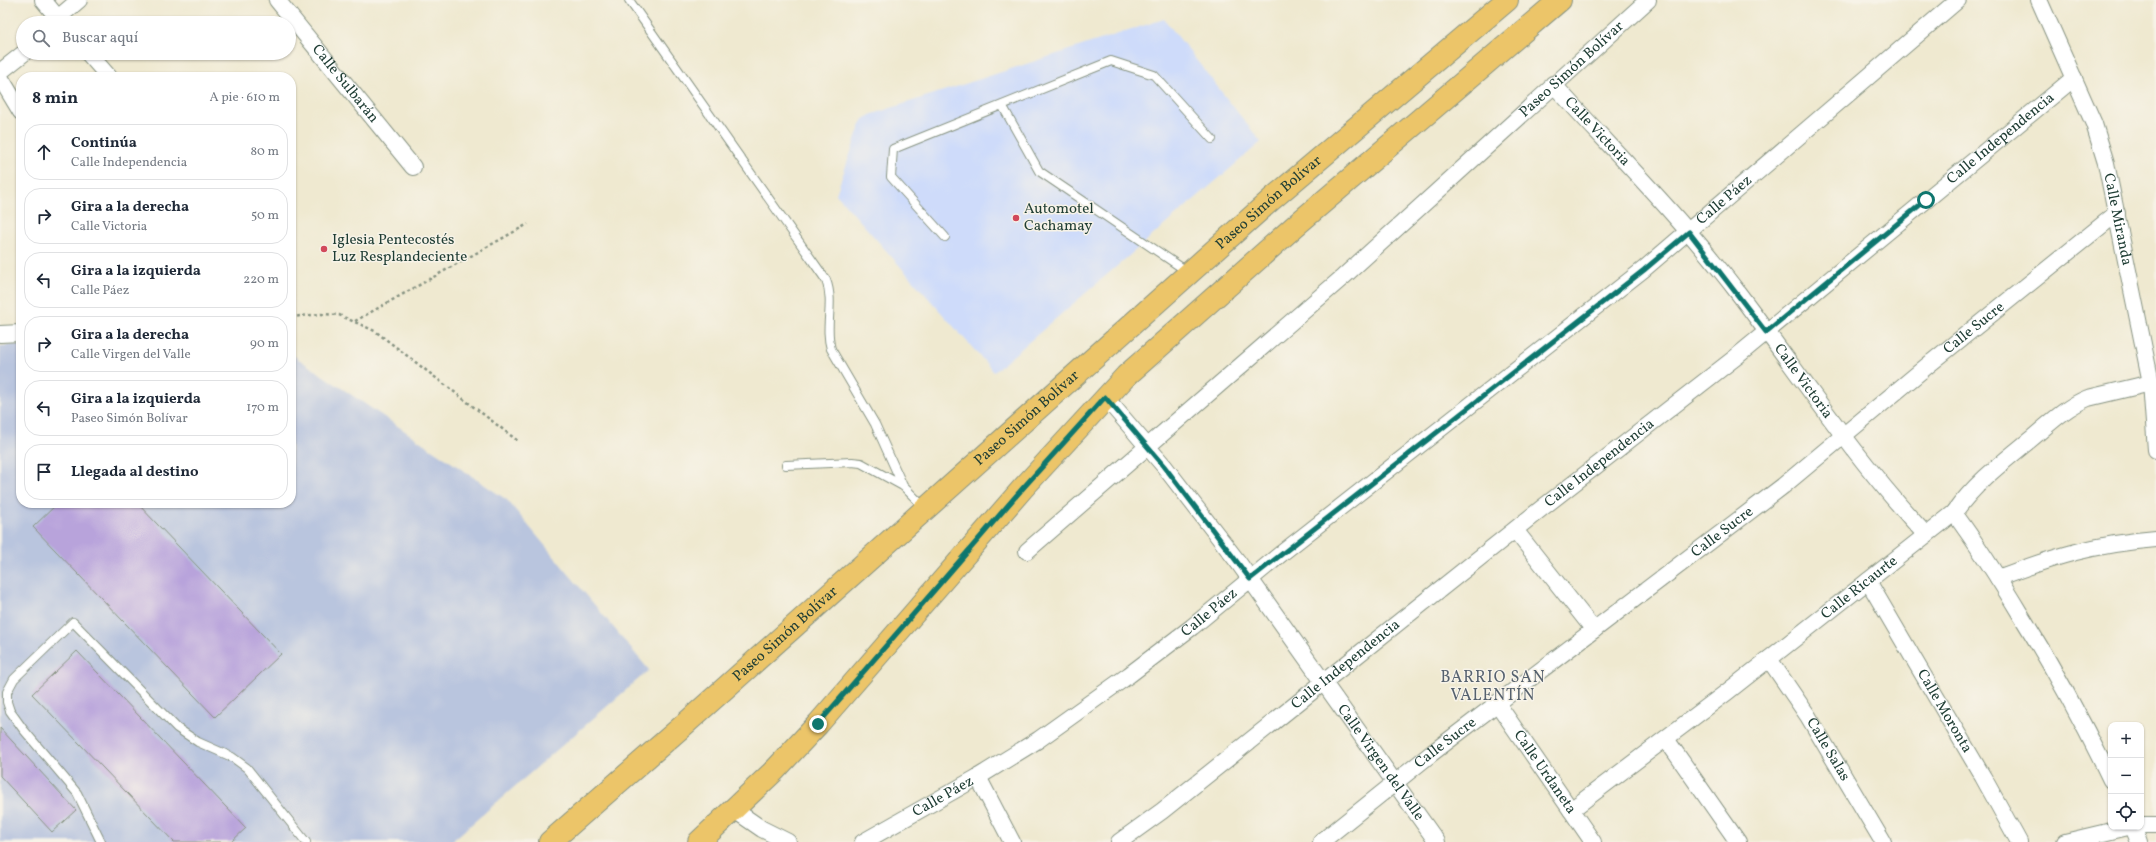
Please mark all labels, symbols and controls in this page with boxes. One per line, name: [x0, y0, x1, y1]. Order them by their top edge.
search box: [16, 16, 296, 60]
street label: Paseo Simón Bolívar: [1515, 16, 1628, 122]
icon: search: [30, 27, 52, 49]
text: Buscar aquí: [62, 28, 138, 49]
street label: Calle Sulbarán: [307, 40, 384, 128]
text: 8 min: [32, 87, 78, 110]
street label: Calle Independencia: [1942, 88, 2059, 189]
text: A pie · 610 m: [209, 89, 280, 107]
street label: Calle Victoria: [1559, 92, 1635, 171]
text: Continúa: [71, 133, 137, 154]
icon: ahead: [33, 141, 55, 163]
text: 80 m: [250, 143, 279, 161]
street label: Paseo Simón Bolívar: [1211, 151, 1327, 255]
text: Calle Independencia: [71, 154, 187, 172]
street label: Calle Páez: [1692, 170, 1757, 230]
street label: Calle Miranda: [2098, 171, 2137, 267]
route start: [1917, 191, 1935, 209]
text: Gira a la derecha: [71, 197, 189, 218]
place label: Automotel Cachamay: [1024, 199, 1094, 237]
icon: right: [33, 205, 55, 227]
text: 50 m: [251, 207, 279, 225]
marker: Automotel Cachamay: [1011, 213, 1021, 223]
text: Calle Victoria: [71, 218, 147, 236]
place label: Iglesia Pentecostés Luz Resplandeciente: [332, 230, 467, 268]
marker: Iglesia Pentecostés Luz Resplandeciente: [319, 244, 329, 254]
text: Gira a la izquierda: [71, 261, 201, 282]
icon: left: [33, 269, 55, 291]
text: 220 m: [243, 271, 279, 289]
text: Calle Páez: [71, 282, 129, 300]
street label: Calle Sucre: [1939, 297, 2009, 359]
text: Gira a la derecha: [71, 325, 189, 346]
icon: right: [33, 333, 55, 355]
text: 90 m: [250, 335, 279, 353]
street label: Calle Victoria: [1769, 340, 1838, 423]
text: Calle Virgen del Valle: [71, 346, 191, 364]
street label: Paseo Simón Bolívar: [970, 365, 1084, 471]
text: Gira a la izquierda: [71, 389, 201, 410]
icon: left: [33, 397, 55, 419]
text: 170 m: [246, 399, 279, 417]
text: Paseo Simón Bolívar: [71, 410, 188, 428]
street label: Calle Independencia: [1540, 414, 1659, 513]
icon: arrive: [33, 461, 55, 483]
text: Llegada al destino: [71, 462, 199, 483]
street label: Calle Sucre: [1687, 502, 1758, 563]
street label: Calle Ricaurte: [1816, 551, 1902, 625]
street label: Paseo Simón Bolívar: [728, 581, 843, 687]
street label: Calle Páez: [1177, 583, 1242, 642]
street label: Calle Independencia: [1287, 614, 1405, 715]
street label: Calle Moronta: [1912, 665, 1977, 757]
district label: BARRIO SAN VALENTÍN: [1440, 667, 1546, 707]
street label: Calle Virgen del Valle: [1332, 700, 1429, 825]
street label: Calle Sucre: [1410, 712, 1481, 774]
street label: Calle Salas: [1801, 714, 1855, 785]
route end: [809, 715, 827, 733]
map controls: [2108, 722, 2144, 830]
button: +: [2108, 722, 2144, 758]
street label: Calle Urdaneta: [1508, 726, 1581, 818]
button: −: [2108, 758, 2144, 794]
street label: Calle Páez: [909, 771, 978, 822]
button: locate: [2108, 794, 2144, 830]

